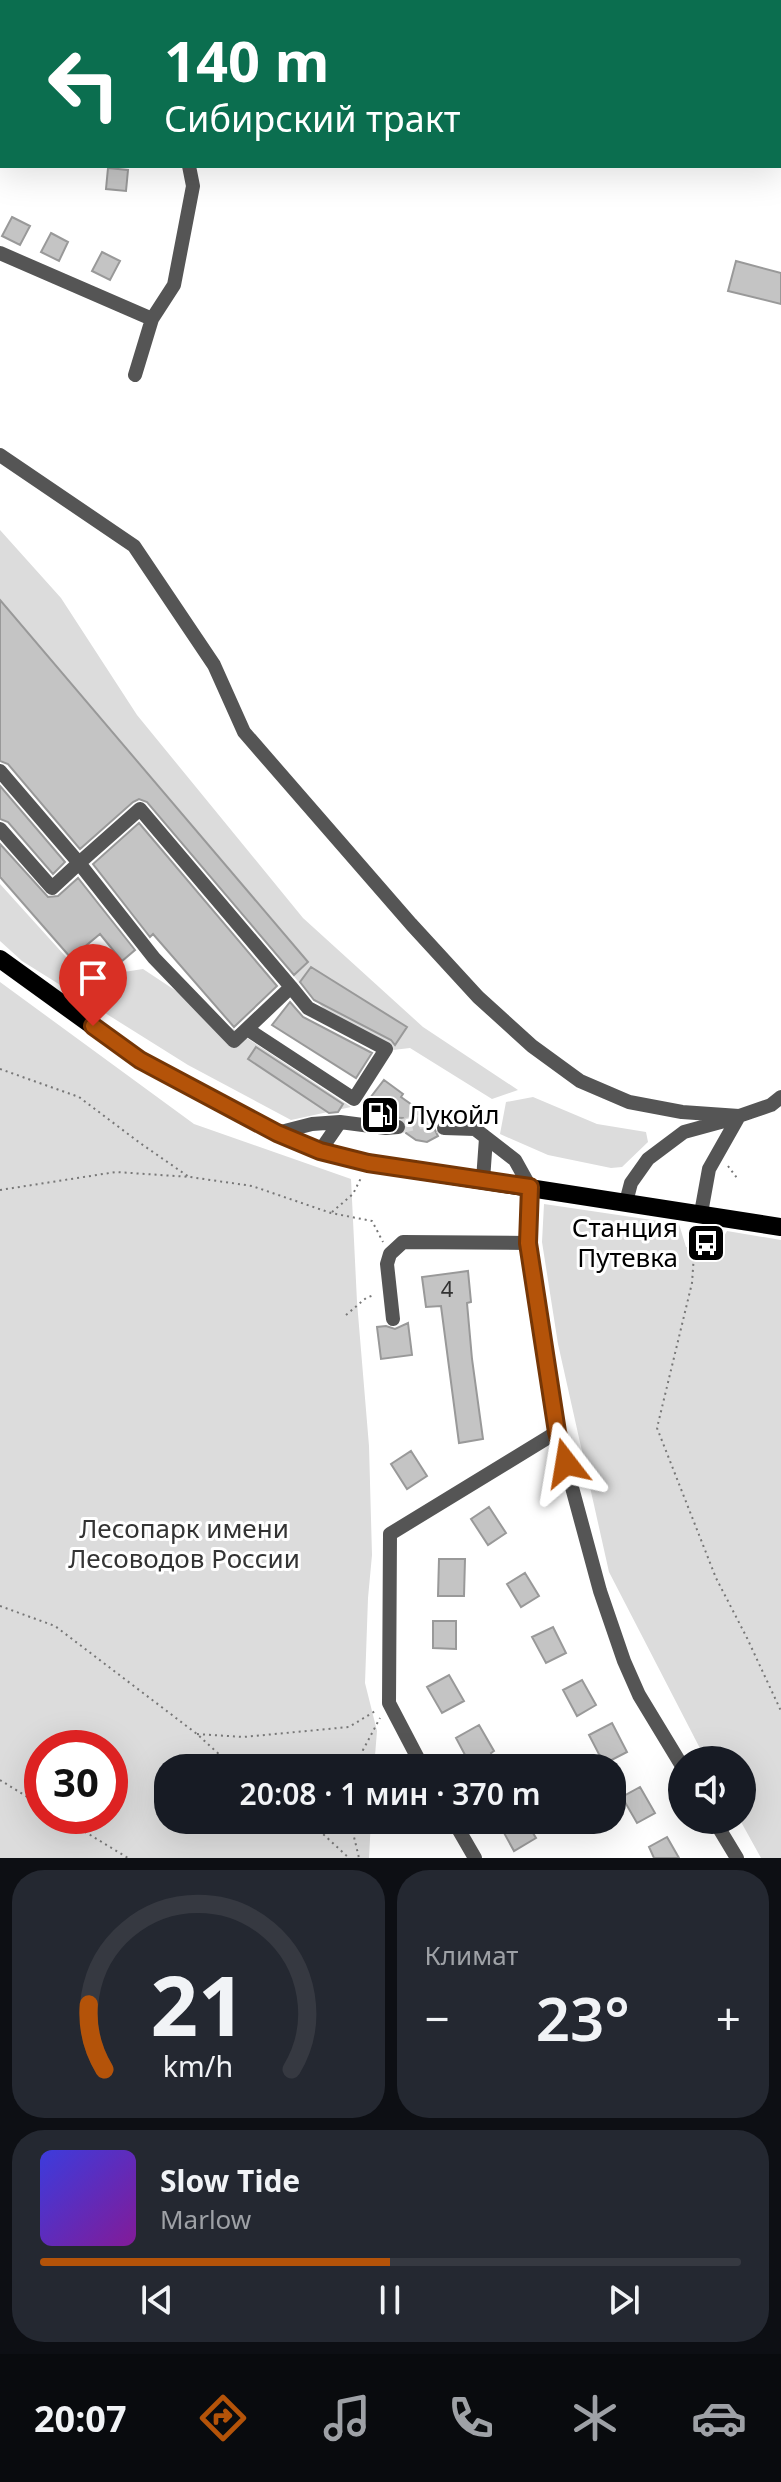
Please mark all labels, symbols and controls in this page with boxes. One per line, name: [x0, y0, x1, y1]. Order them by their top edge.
text: 140 m: [164, 22, 329, 98]
icon: left: [32, 32, 136, 136]
text: Сибирский тракт: [164, 94, 461, 143]
pin: [59, 944, 127, 1026]
icon: arrive: [71, 956, 115, 1000]
fuel station icon: Лукойл: [359, 1094, 401, 1136]
place label: Лукойл: [408, 1096, 500, 1132]
place label: Станция Путевка: [572, 1209, 678, 1275]
bus stop icon: Станция Путевка: [685, 1222, 727, 1264]
house number: 4: [441, 1273, 454, 1303]
position arrow: [524, 1421, 608, 1505]
park label: Лесопарк имени Лесоводов России: [68, 1510, 300, 1576]
speed limit sign: 30: [24, 1730, 128, 1834]
map controls: [668, 1746, 756, 1834]
button: sound: [668, 1746, 756, 1834]
text: 20:08 · 1 мин · 370 m: [240, 1773, 540, 1814]
text: Климат: [425, 1937, 518, 1973]
text: 21: [151, 1947, 246, 2060]
text: 23°: [536, 1977, 630, 2059]
text: −: [425, 1988, 450, 2048]
text: +: [716, 1988, 741, 2048]
text: km/h: [163, 2046, 233, 2085]
text: Slow Tide: [160, 2160, 300, 2201]
text: Marlow: [160, 2201, 251, 2237]
icon: previous: [135, 2278, 179, 2322]
icon: pause: [368, 2278, 412, 2322]
icon: next: [602, 2278, 646, 2322]
icon: directions: [195, 2390, 251, 2446]
icon: music: [319, 2390, 375, 2446]
icon: phone: [443, 2390, 499, 2446]
icon: climate: [567, 2390, 623, 2446]
icon: car: [691, 2390, 747, 2446]
text: 20:07: [34, 2394, 127, 2443]

